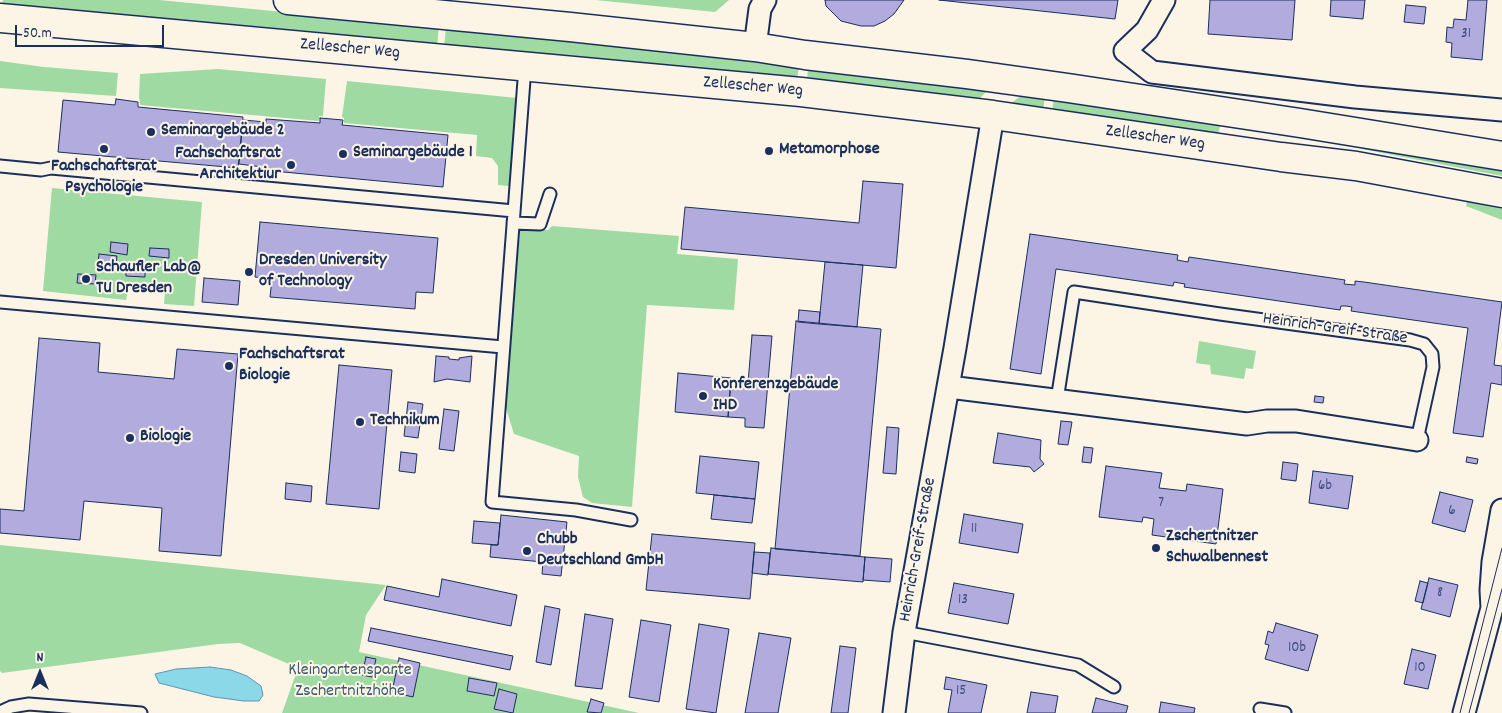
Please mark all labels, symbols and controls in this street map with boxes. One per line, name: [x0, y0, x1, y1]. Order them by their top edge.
scale bar: [18, 15, 166, 47]
text: 50 m: [23, 23, 52, 45]
house number: 31: [1461, 26, 1471, 44]
street label: Zellescher Weg: [299, 35, 401, 65]
street label: Zellescher Weg: [702, 73, 804, 103]
place label: Seminargebäude 2: [161, 121, 285, 143]
street label: Zellescher Weg: [1104, 121, 1206, 157]
marker: Seminargebäude 2: [145, 126, 157, 138]
place label: Metamorphose: [779, 140, 880, 162]
marker: Fachschaftsrat Psychologie: [98, 143, 110, 155]
place label: Seminargebäude 1: [353, 143, 473, 165]
place label: Fachschaftsrat Architektiur: [175, 144, 281, 186]
marker: Metamorphose: [763, 145, 775, 157]
marker: Seminargebäude 1: [337, 148, 349, 160]
place label: Fachschaftsrat Psychologie: [51, 157, 157, 200]
marker: Fachschaftsrat Architektiur: [285, 159, 297, 171]
place label: Dresden University of Technology: [259, 251, 386, 294]
place label: Schaufler Lab@ TU Dresden: [96, 258, 201, 300]
marker: Dresden University of Technology: [243, 266, 255, 278]
marker: Schaufler Lab@ TU Dresden: [80, 273, 92, 285]
street label: Heinrich-Greif-Straße: [1261, 309, 1409, 351]
place label: Fachschaftsrat Biologie: [239, 345, 345, 388]
marker: Fachschaftsrat Biologie: [223, 360, 235, 372]
place label: Konferenzgebäude IHD: [713, 375, 838, 418]
marker: Konferenzgebäude IHD: [697, 390, 709, 402]
place label: Technikum: [370, 411, 440, 433]
marker: Technikum: [354, 416, 366, 428]
place label: Biologie: [140, 427, 191, 449]
marker: Biologie: [124, 432, 136, 444]
street label: Heinrich-Greif-Straße: [896, 476, 942, 624]
house number: 6b: [1318, 478, 1332, 496]
house number: 7: [1158, 495, 1164, 513]
house number: 6: [1448, 503, 1456, 521]
house number: 11: [971, 521, 977, 539]
place label: Zschertnitzer Schwalbennest: [1166, 527, 1268, 570]
place label: Chubb Deutschland GmbH: [537, 530, 664, 572]
marker: Zschertnitzer Schwalbennest: [1150, 542, 1162, 554]
marker: Chubb Deutschland GmbH: [521, 545, 533, 557]
house number: 8: [1437, 585, 1443, 603]
house number: 13: [958, 592, 968, 610]
house number: 10b: [1288, 640, 1306, 658]
north arrow: [15, 648, 65, 698]
text: N: [37, 648, 43, 668]
house number: 10: [1414, 660, 1426, 678]
park label: Kleingartensparte Zschertnitzhöhe: [288, 661, 412, 704]
house number: 15: [956, 683, 966, 701]

